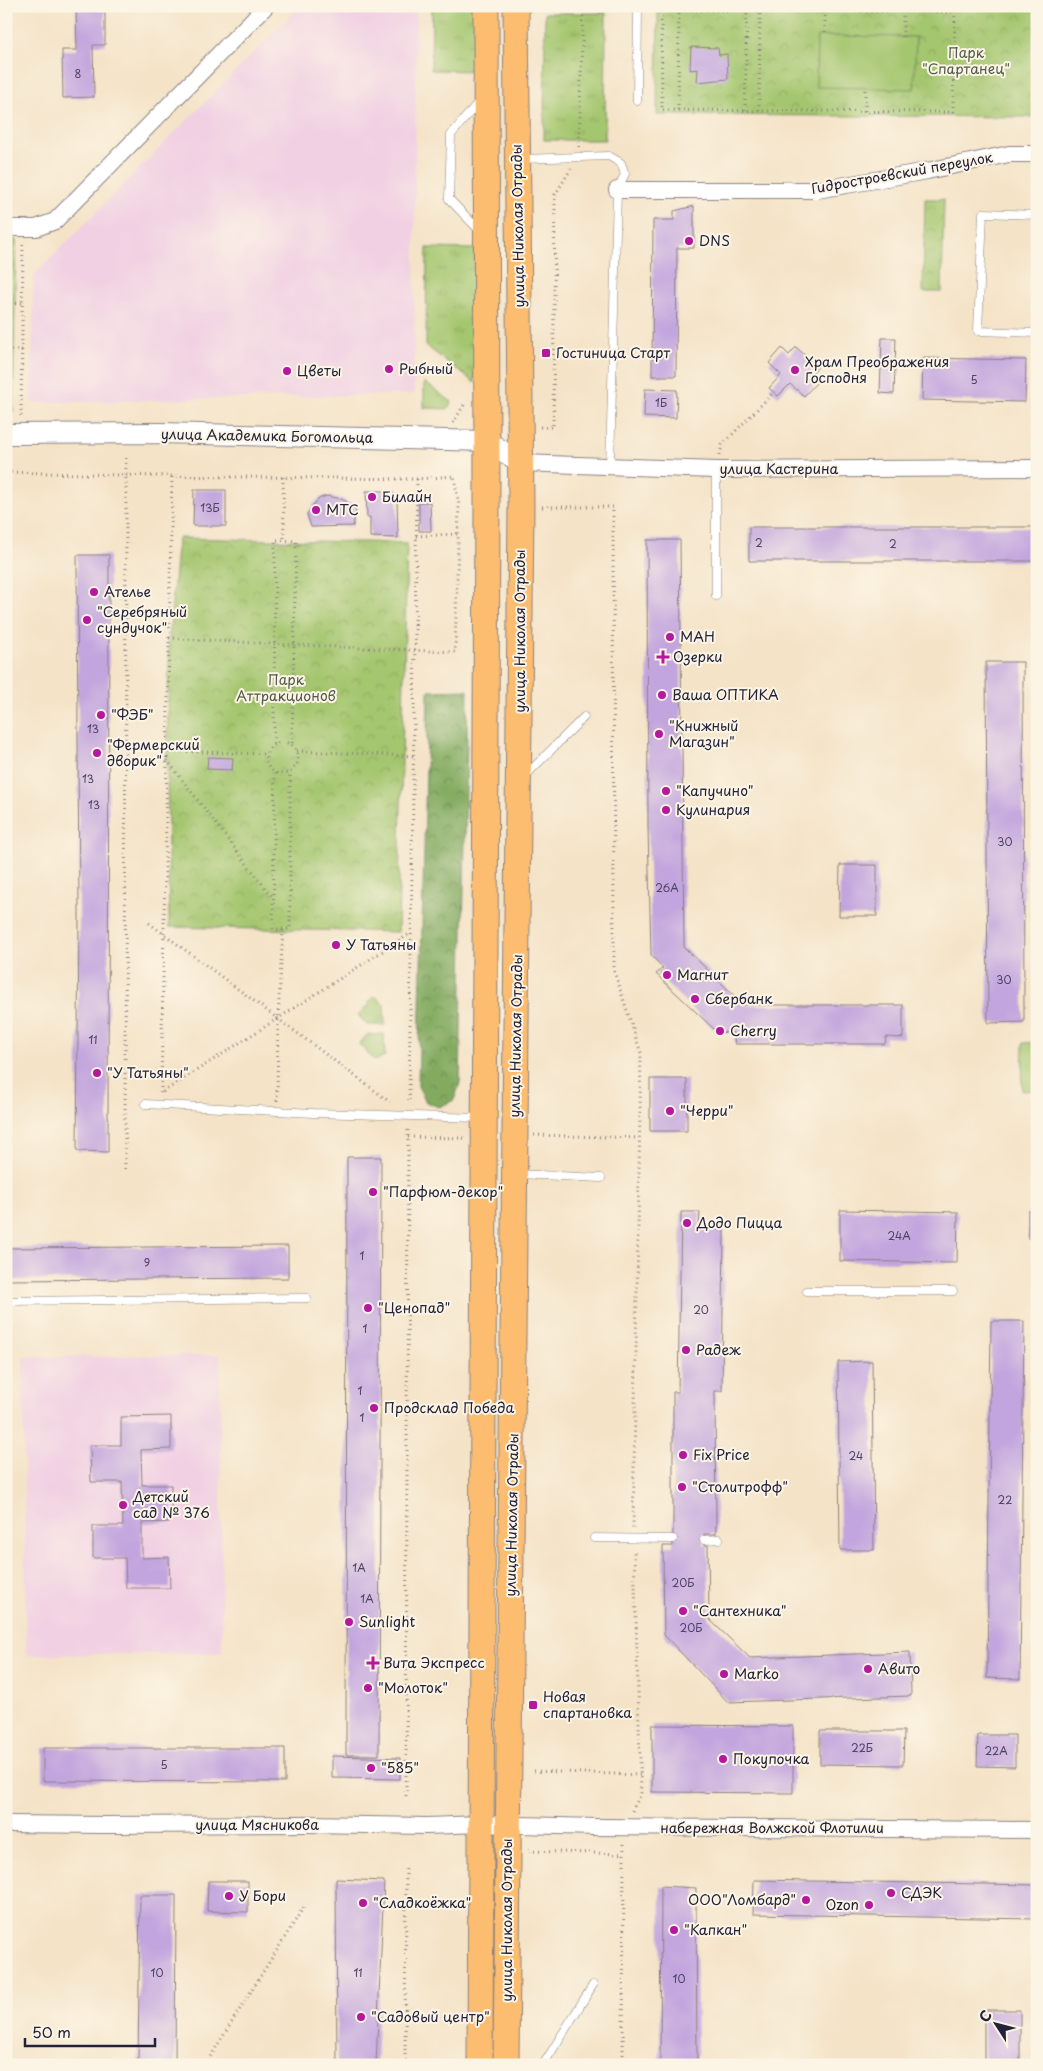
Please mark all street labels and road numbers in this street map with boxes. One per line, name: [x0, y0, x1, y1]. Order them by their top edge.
street label: улица Николая Отрады: [506, 144, 529, 308]
street label: Гидростроевский переулок: [809, 146, 995, 199]
street label: улица Академика Богомольца: [161, 423, 374, 448]
street label: улица Кастерина: [720, 458, 839, 479]
street label: улица Николая Отрады: [509, 549, 530, 713]
street label: улица Николая Отрады: [504, 954, 527, 1118]
street label: улица Николая Отрады: [500, 1433, 523, 1597]
street label: улица Мясникова: [195, 1814, 319, 1835]
street label: набережная Волжской Флотилии: [660, 1817, 884, 1838]
street label: улица Николая Отрады: [496, 1838, 517, 2002]

